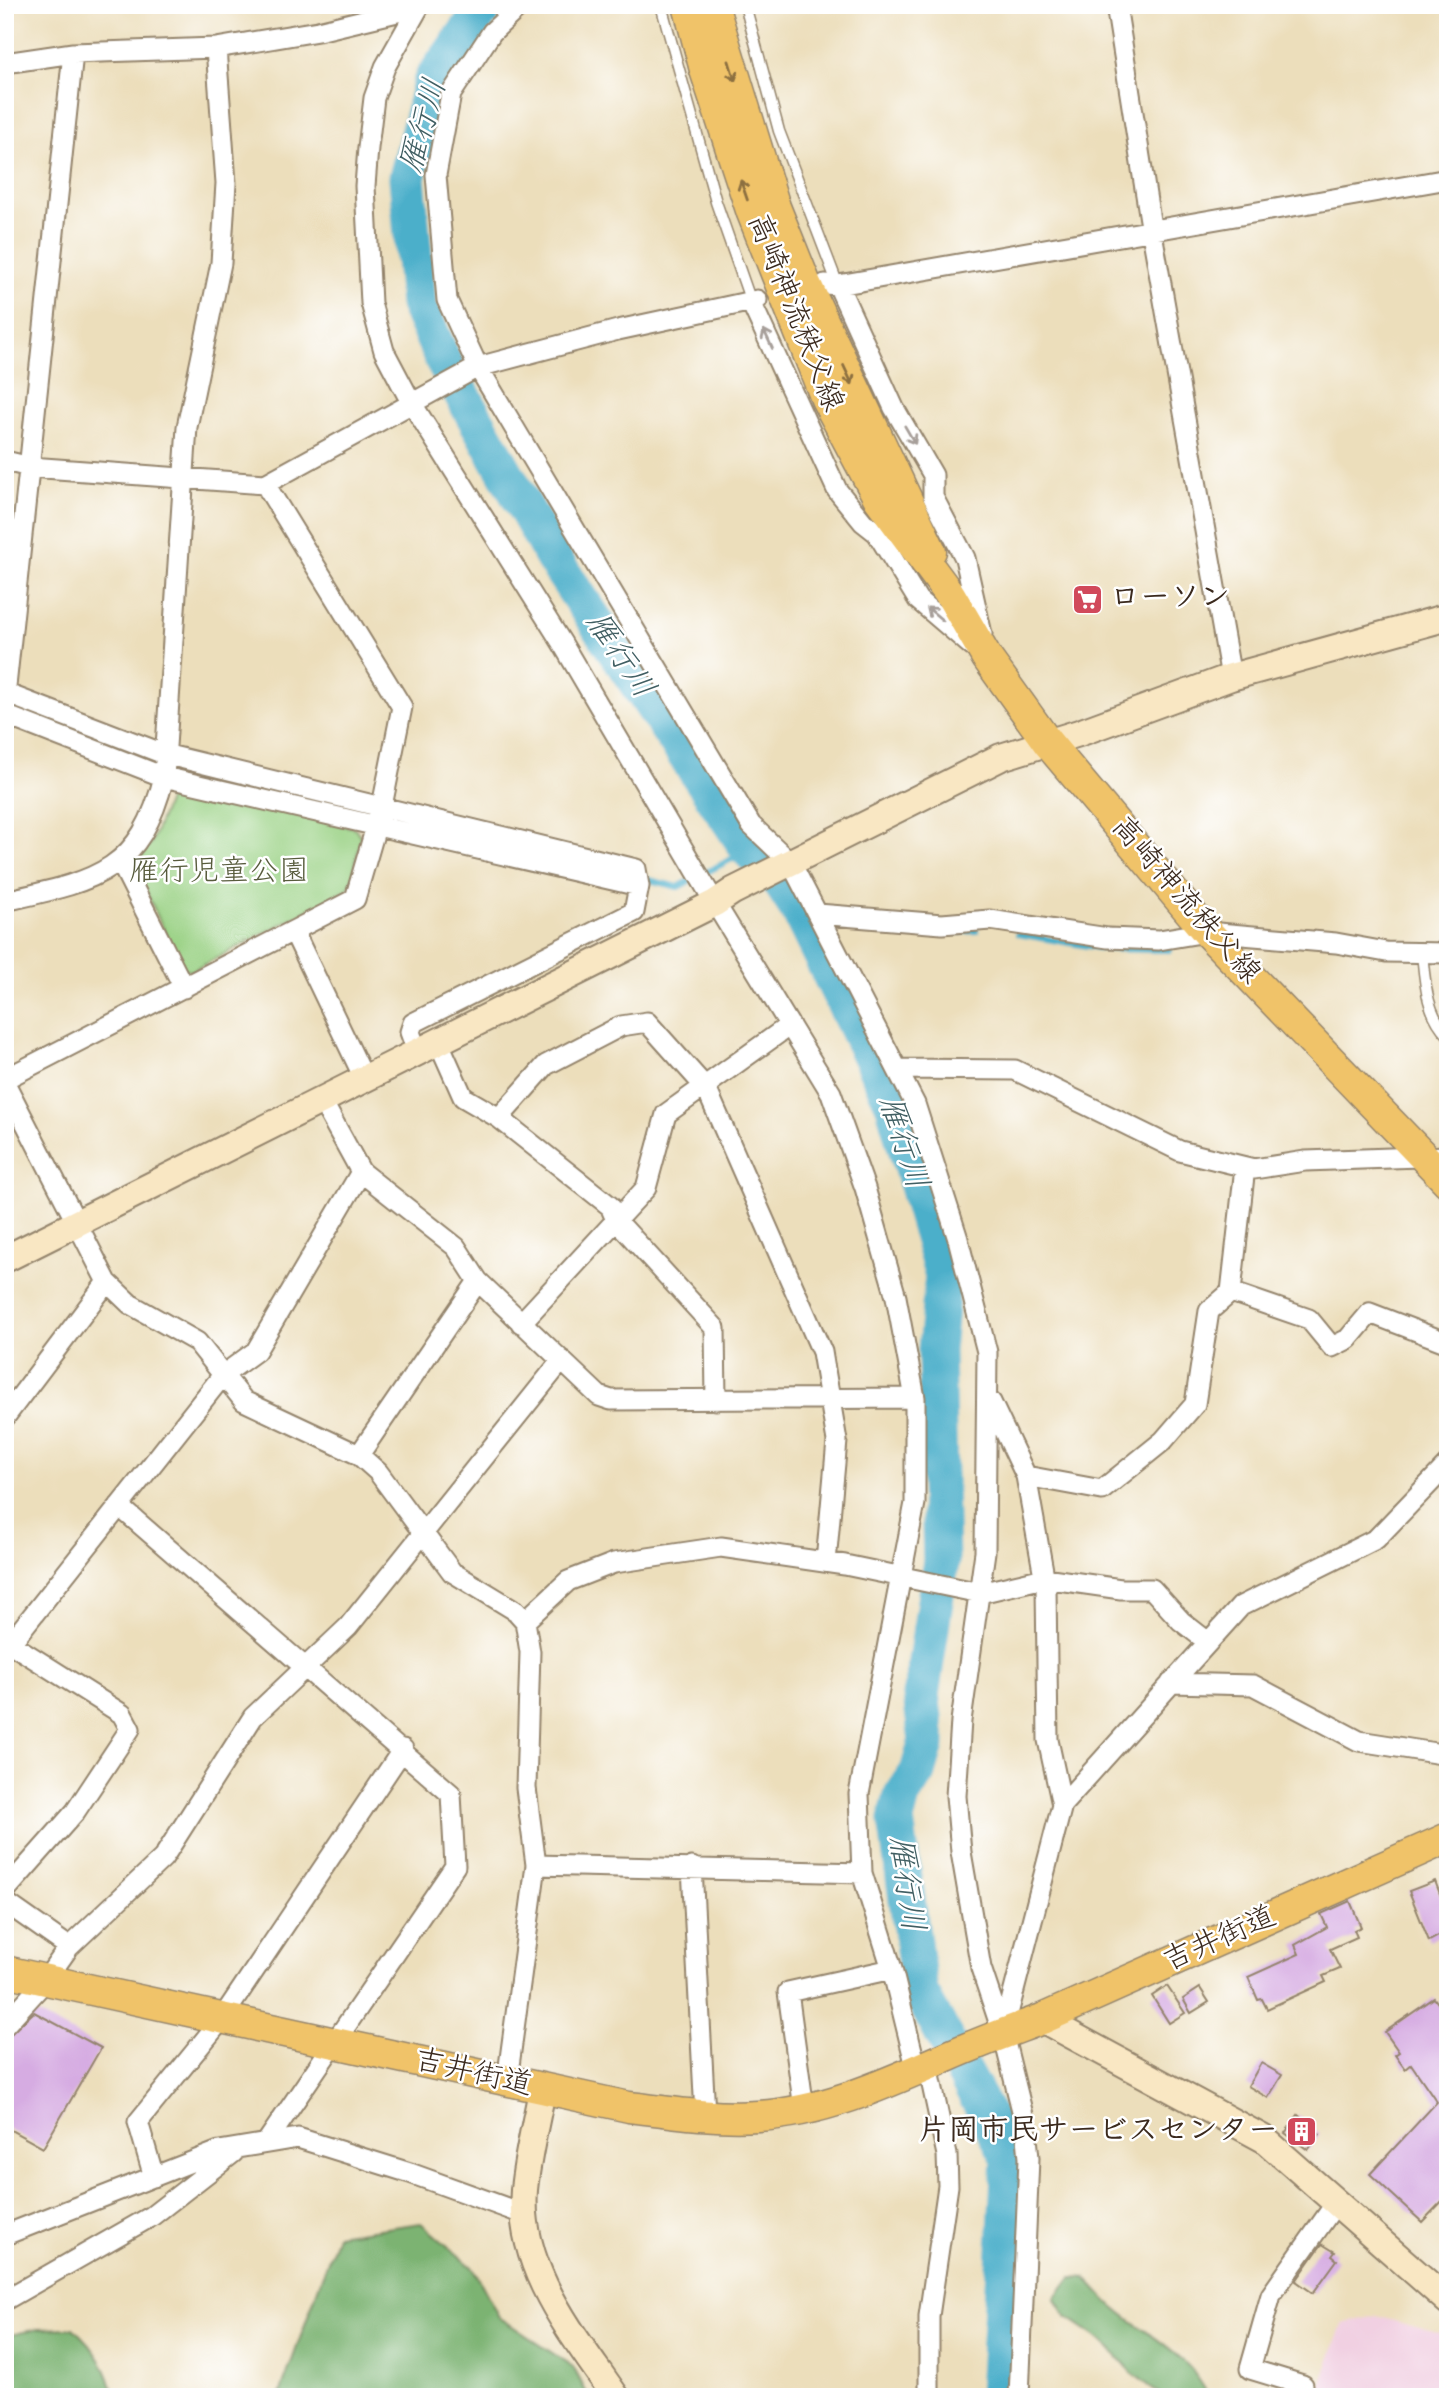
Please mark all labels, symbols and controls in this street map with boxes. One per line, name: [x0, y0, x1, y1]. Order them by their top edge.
one-way arrow: [726, 60, 739, 82]
water label: 雁行川: [389, 73, 461, 179]
one-way arrow: [737, 179, 750, 201]
street label: 高崎神流秩父線: [734, 207, 854, 419]
one-way arrow: [761, 329, 774, 351]
one-way arrow: [842, 364, 855, 385]
one-way arrow: [903, 425, 917, 445]
place label: ローソン: [1110, 577, 1230, 621]
supermarket icon: ローソン: [1070, 582, 1104, 616]
water label: 雁行川: [573, 603, 665, 709]
one-way arrow: [926, 607, 944, 623]
street label: 高崎神流秩父線: [1100, 807, 1270, 995]
park label: 雁行児童公園: [129, 851, 309, 895]
water label: 雁行川: [865, 1090, 939, 1196]
water label: 雁行川: [875, 1833, 935, 1935]
street label: 吉井街道: [1156, 1895, 1284, 1985]
street label: 吉井街道: [410, 2039, 536, 2109]
place label: 片岡市民サービスセンター: [919, 2110, 1278, 2154]
building icon: 片岡市民サービスセンター: [1284, 2115, 1318, 2149]

